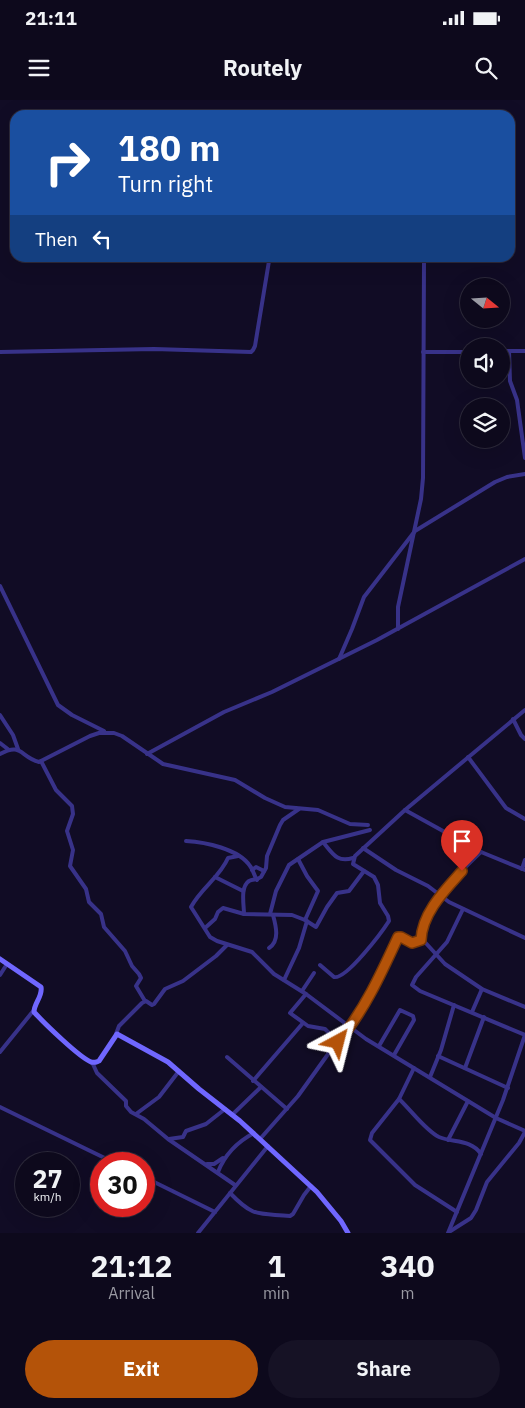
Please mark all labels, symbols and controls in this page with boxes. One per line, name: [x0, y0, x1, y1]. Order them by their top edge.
text: 21:11: [25, 6, 77, 30]
text: Routely: [223, 53, 302, 82]
icon: menu: [25, 54, 53, 82]
icon: search: [472, 54, 500, 82]
text: 180 m: [118, 125, 221, 171]
icon: right: [35, 130, 100, 195]
text: Turn right: [118, 169, 213, 198]
icon: left: [88, 225, 116, 253]
text: Then: [35, 227, 78, 251]
north arrow: [460, 278, 510, 328]
map controls: [460, 278, 510, 448]
button: sound: [460, 338, 510, 388]
button: layers: [460, 398, 510, 448]
pin: [441, 820, 483, 871]
icon: arrive: [448, 827, 476, 855]
position arrow: [311, 1015, 363, 1067]
speed limit sign: 30: [90, 1152, 155, 1217]
text: 27: [32, 1162, 63, 1195]
text: km/h: [33, 1189, 62, 1204]
text: 21:12: [91, 1246, 172, 1285]
text: 1: [267, 1246, 285, 1285]
text: 340: [380, 1246, 434, 1285]
text: Arrival: [108, 1283, 155, 1303]
text: min: [263, 1283, 290, 1303]
text: m: [400, 1283, 414, 1303]
button: Exit: [25, 1340, 258, 1398]
button: Share: [268, 1340, 500, 1398]

